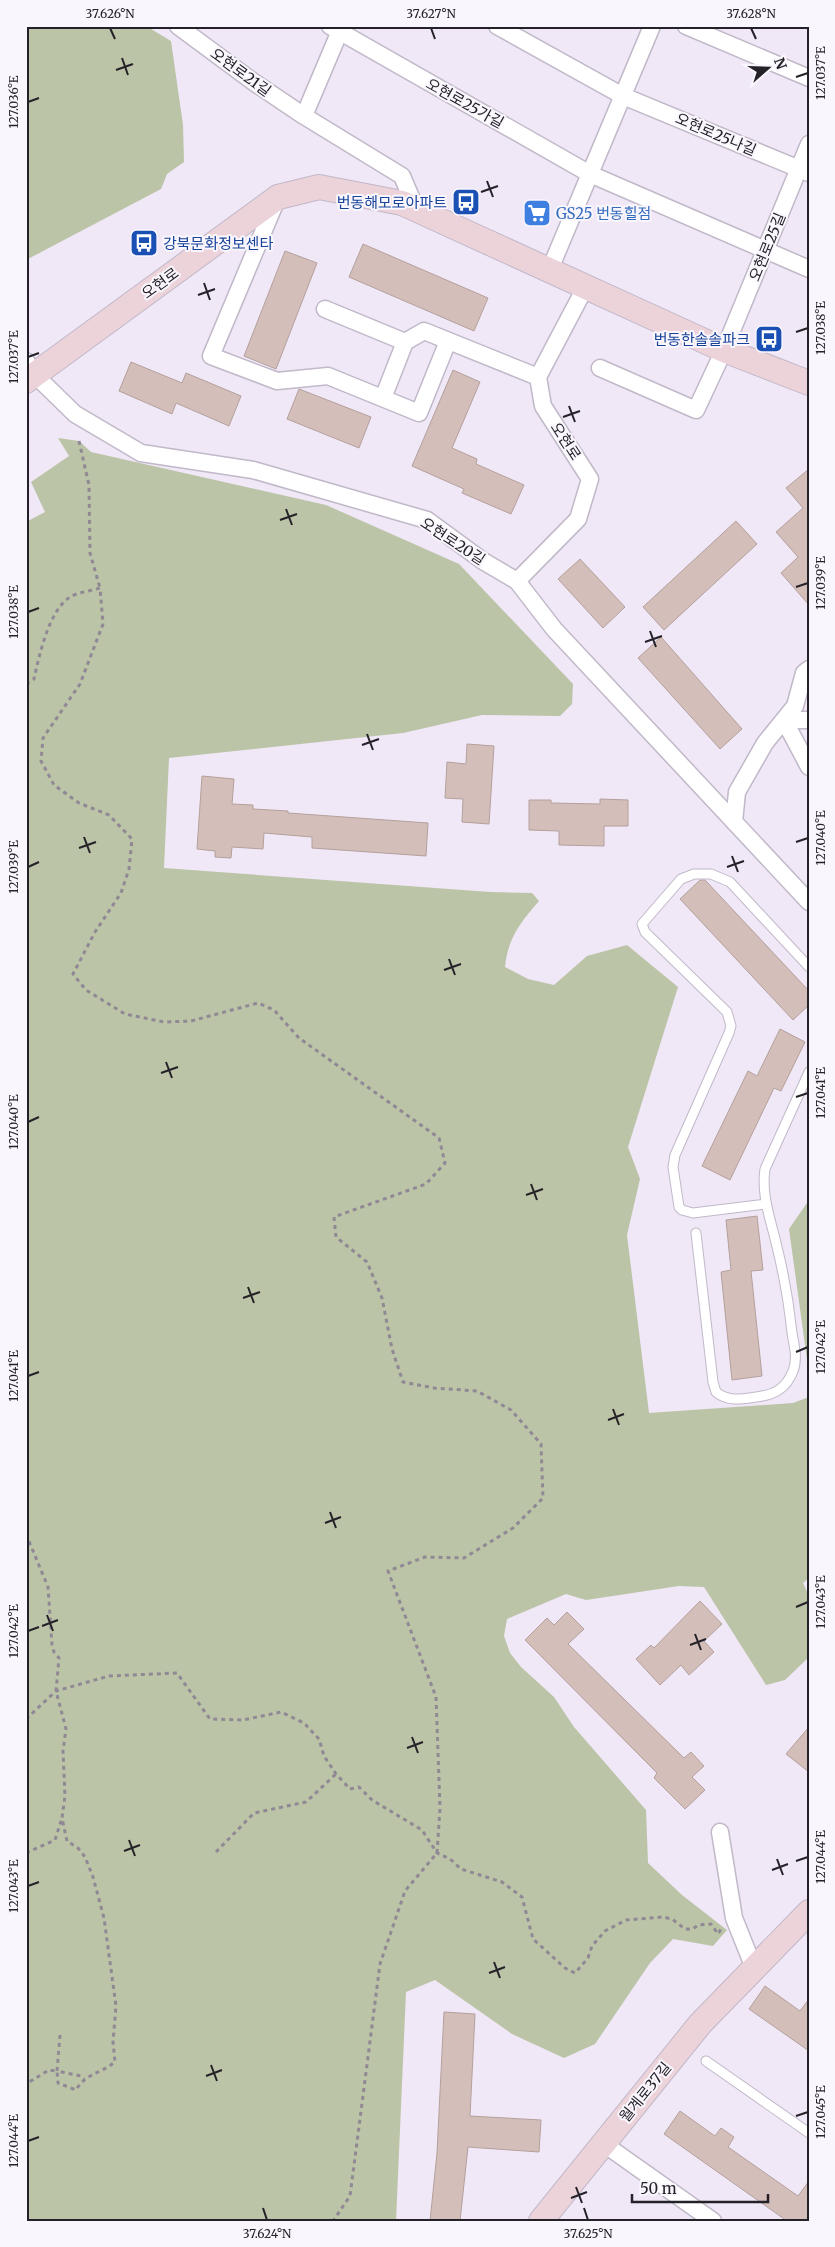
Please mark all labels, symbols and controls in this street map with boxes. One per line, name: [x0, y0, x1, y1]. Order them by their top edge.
text: 37.626°N: [86, 6, 135, 21]
text: 37.627°N: [406, 6, 456, 21]
text: 37.628°N: [726, 6, 777, 21]
north arrow: [742, 42, 792, 92]
street label: 오현로21길: [207, 44, 275, 100]
text: 127.037°E: [813, 46, 828, 100]
text: N: [770, 55, 791, 72]
street label: 오현로25가길: [423, 74, 507, 132]
text: 127.036°E: [6, 75, 21, 128]
street label: 오현로25나길: [673, 108, 759, 160]
bus stop icon: 번동해모로아파트: [451, 187, 481, 217]
place label: 번동해모로아파트: [337, 193, 447, 212]
supermarket icon: GS25 번동힐점: [522, 198, 552, 228]
place label: GS25 번동힐점: [556, 204, 651, 223]
street label: 오현로25길: [745, 210, 789, 284]
bus stop icon: 강북문화정보센타: [129, 228, 159, 258]
place label: 강북문화정보센타: [163, 234, 274, 253]
street label: 오현로: [138, 263, 182, 303]
text: 127.038°E: [813, 301, 828, 355]
bus stop icon: 번동한솔솔파크: [754, 324, 784, 354]
text: 127.037°E: [6, 330, 21, 384]
place label: 번동한솔솔파크: [653, 330, 750, 349]
street label: 오현로: [547, 418, 585, 464]
street label: 오현로20길: [417, 513, 489, 569]
text: 127.039°E: [813, 556, 828, 610]
text: 127.038°E: [6, 585, 21, 639]
text: 127.040°E: [813, 810, 828, 866]
text: 127.039°E: [6, 840, 21, 894]
text: 127.041°E: [813, 1067, 828, 1119]
text: 127.040°E: [6, 1094, 21, 1150]
text: 127.042°E: [813, 1320, 828, 1374]
text: 127.041°E: [6, 1350, 21, 1402]
text: 127.043°E: [813, 1575, 828, 1629]
text: 127.042°E: [6, 1604, 21, 1658]
text: 127.044°E: [813, 1830, 828, 1884]
text: 127.043°E: [6, 1859, 21, 1913]
street label: 월계로37길: [615, 2058, 675, 2126]
text: 127.045°E: [813, 2085, 828, 2139]
text: 127.044°E: [6, 2114, 21, 2168]
scale bar: [632, 2172, 769, 2204]
text: 50 m: [640, 2179, 677, 2198]
text: 37.624°N: [243, 2226, 292, 2241]
text: 37.625°N: [563, 2226, 613, 2241]

